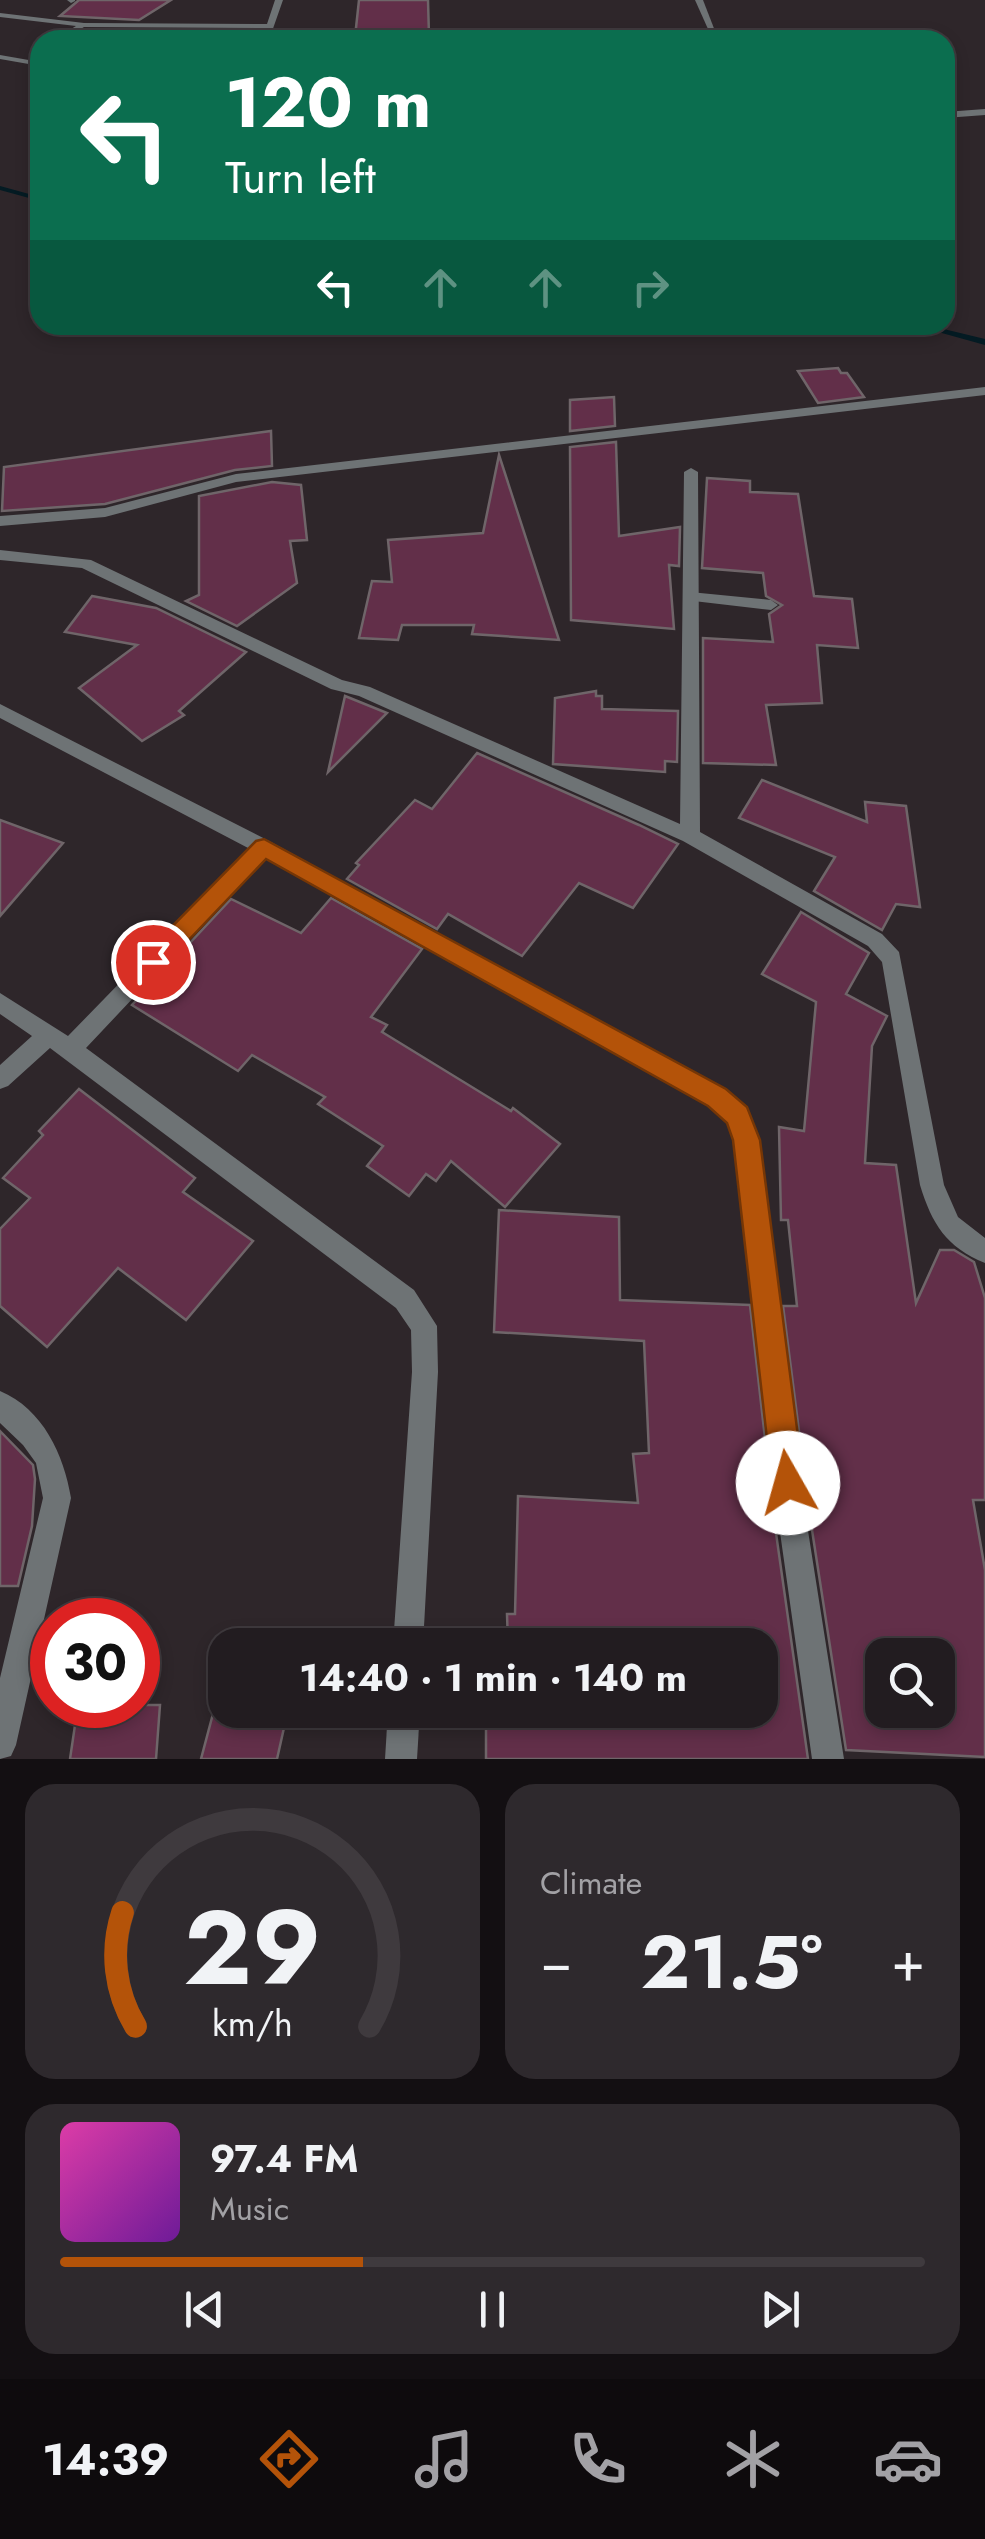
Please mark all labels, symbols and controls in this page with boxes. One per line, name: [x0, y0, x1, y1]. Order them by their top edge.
text: 120 m: [225, 52, 431, 153]
icon: left: [60, 70, 190, 200]
text: Turn left: [225, 145, 376, 210]
icon: left: [308, 260, 363, 315]
icon: ahead: [413, 260, 468, 315]
icon: ahead: [518, 260, 573, 315]
icon: right: [623, 260, 678, 315]
pin: [111, 920, 196, 1005]
icon: arrive: [126, 935, 181, 990]
position arrow: [736, 1431, 840, 1535]
speed limit sign: 30: [30, 1598, 160, 1728]
map controls: [865, 1638, 955, 1728]
button: search: [865, 1638, 955, 1728]
text: 14:40 · 1 min · 140 m: [299, 1650, 687, 1705]
text: Climate: [540, 1860, 642, 1906]
text: 29: [184, 1873, 321, 2023]
text: 21.5°: [641, 1908, 823, 2016]
text: −: [540, 1922, 572, 2002]
text: +: [891, 1922, 925, 2002]
text: km/h: [212, 1998, 293, 2049]
text: 97.4 FM: [210, 2131, 358, 2186]
text: Music: [210, 2186, 289, 2232]
icon: previous: [177, 2282, 232, 2337]
icon: pause: [465, 2282, 520, 2337]
icon: next: [753, 2282, 808, 2337]
icon: directions: [254, 2424, 324, 2494]
icon: music: [409, 2424, 479, 2494]
icon: phone: [563, 2424, 633, 2494]
icon: climate: [718, 2424, 788, 2494]
icon: car: [873, 2424, 943, 2494]
text: 14:39: [42, 2427, 169, 2492]

